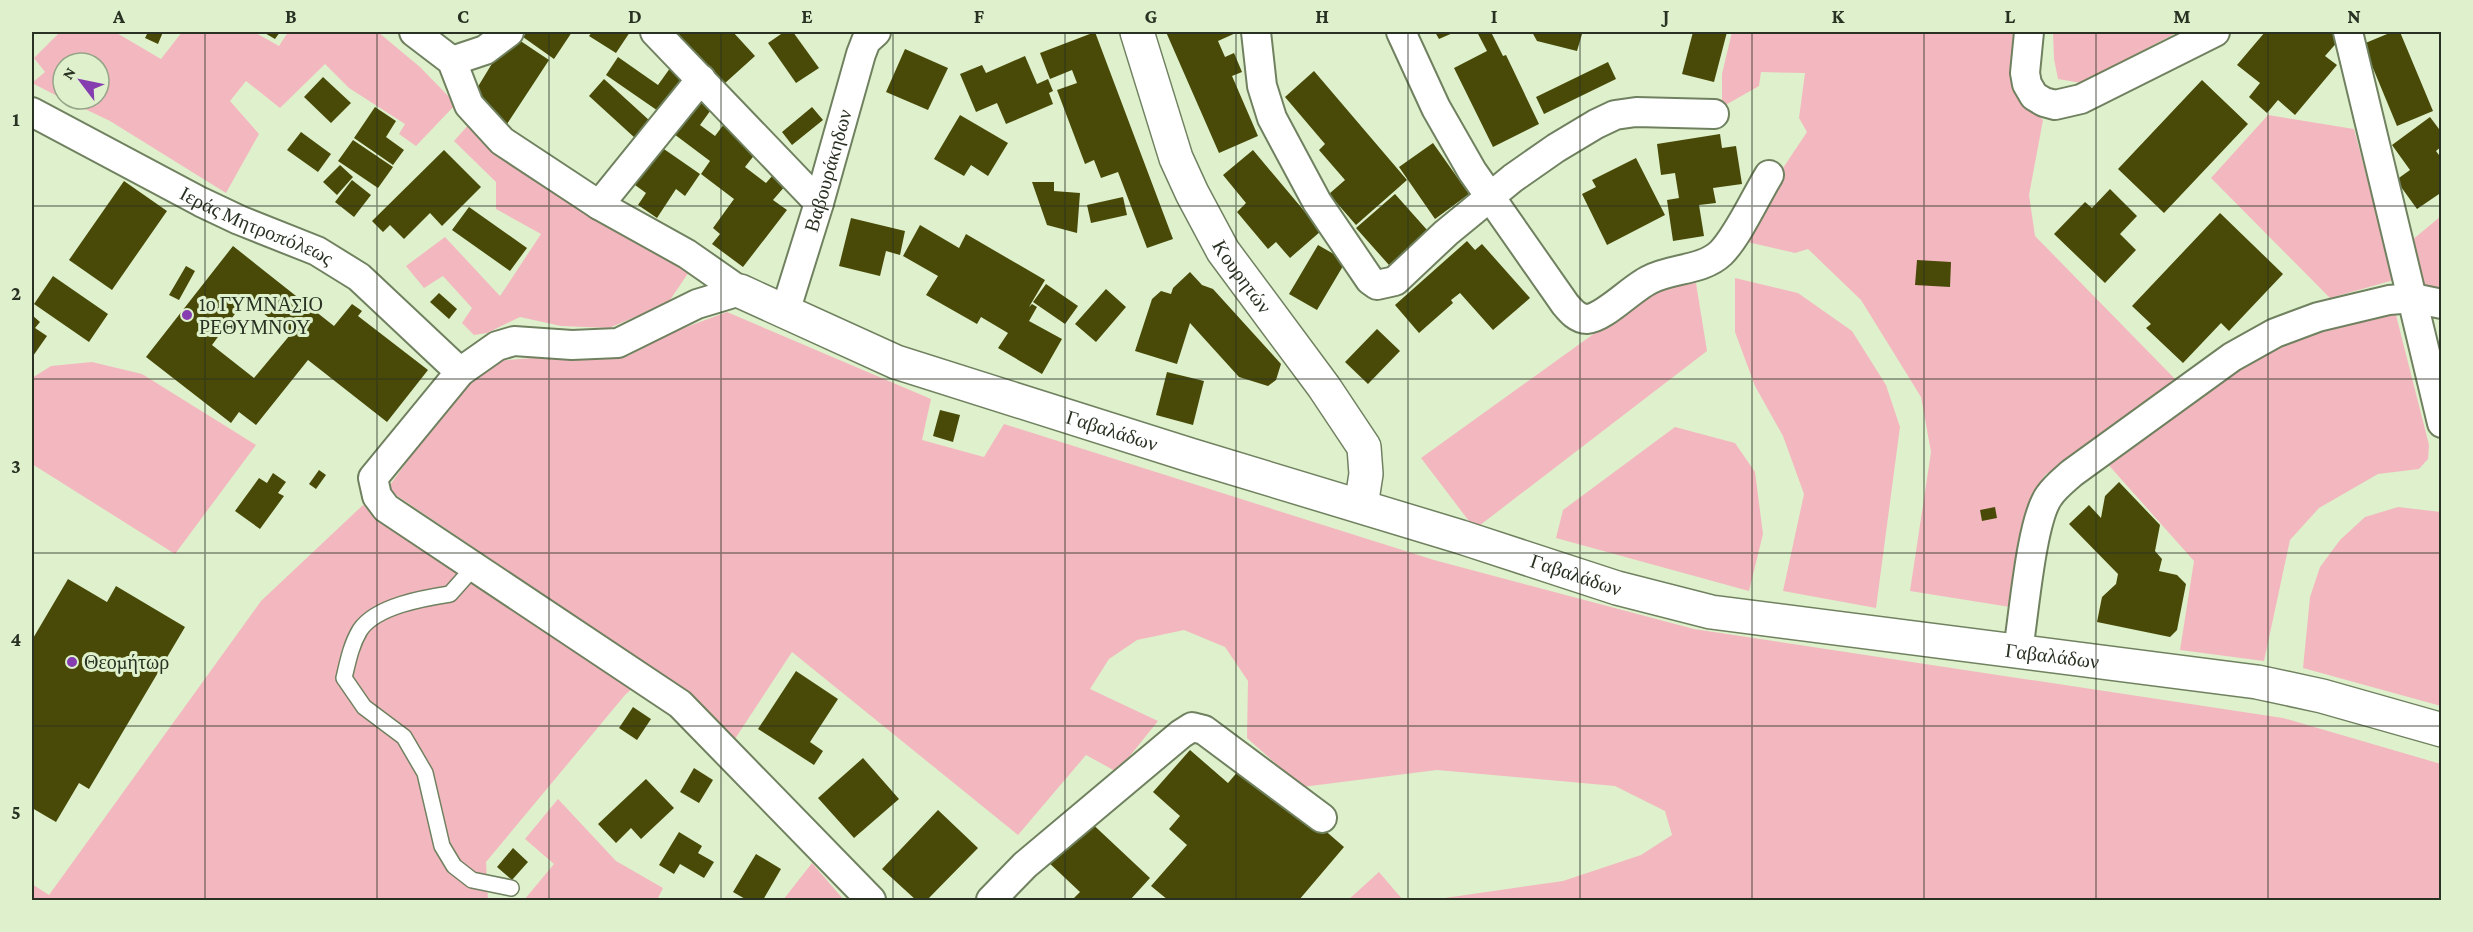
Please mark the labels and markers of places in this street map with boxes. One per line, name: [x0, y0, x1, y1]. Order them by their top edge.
place label: 1ο ΓΥΜΝΑΣΙΟ ΡΕΘΥΜΝΟΥ: [199, 293, 323, 338]
marker: 1ο ΓΥΜΝΑΣΙΟ ΡΕΘΥΜΝΟΥ: [180, 308, 194, 322]
place label: Θεομήτωρ: [84, 651, 169, 674]
marker: Θεομήτωρ: [65, 655, 79, 669]

